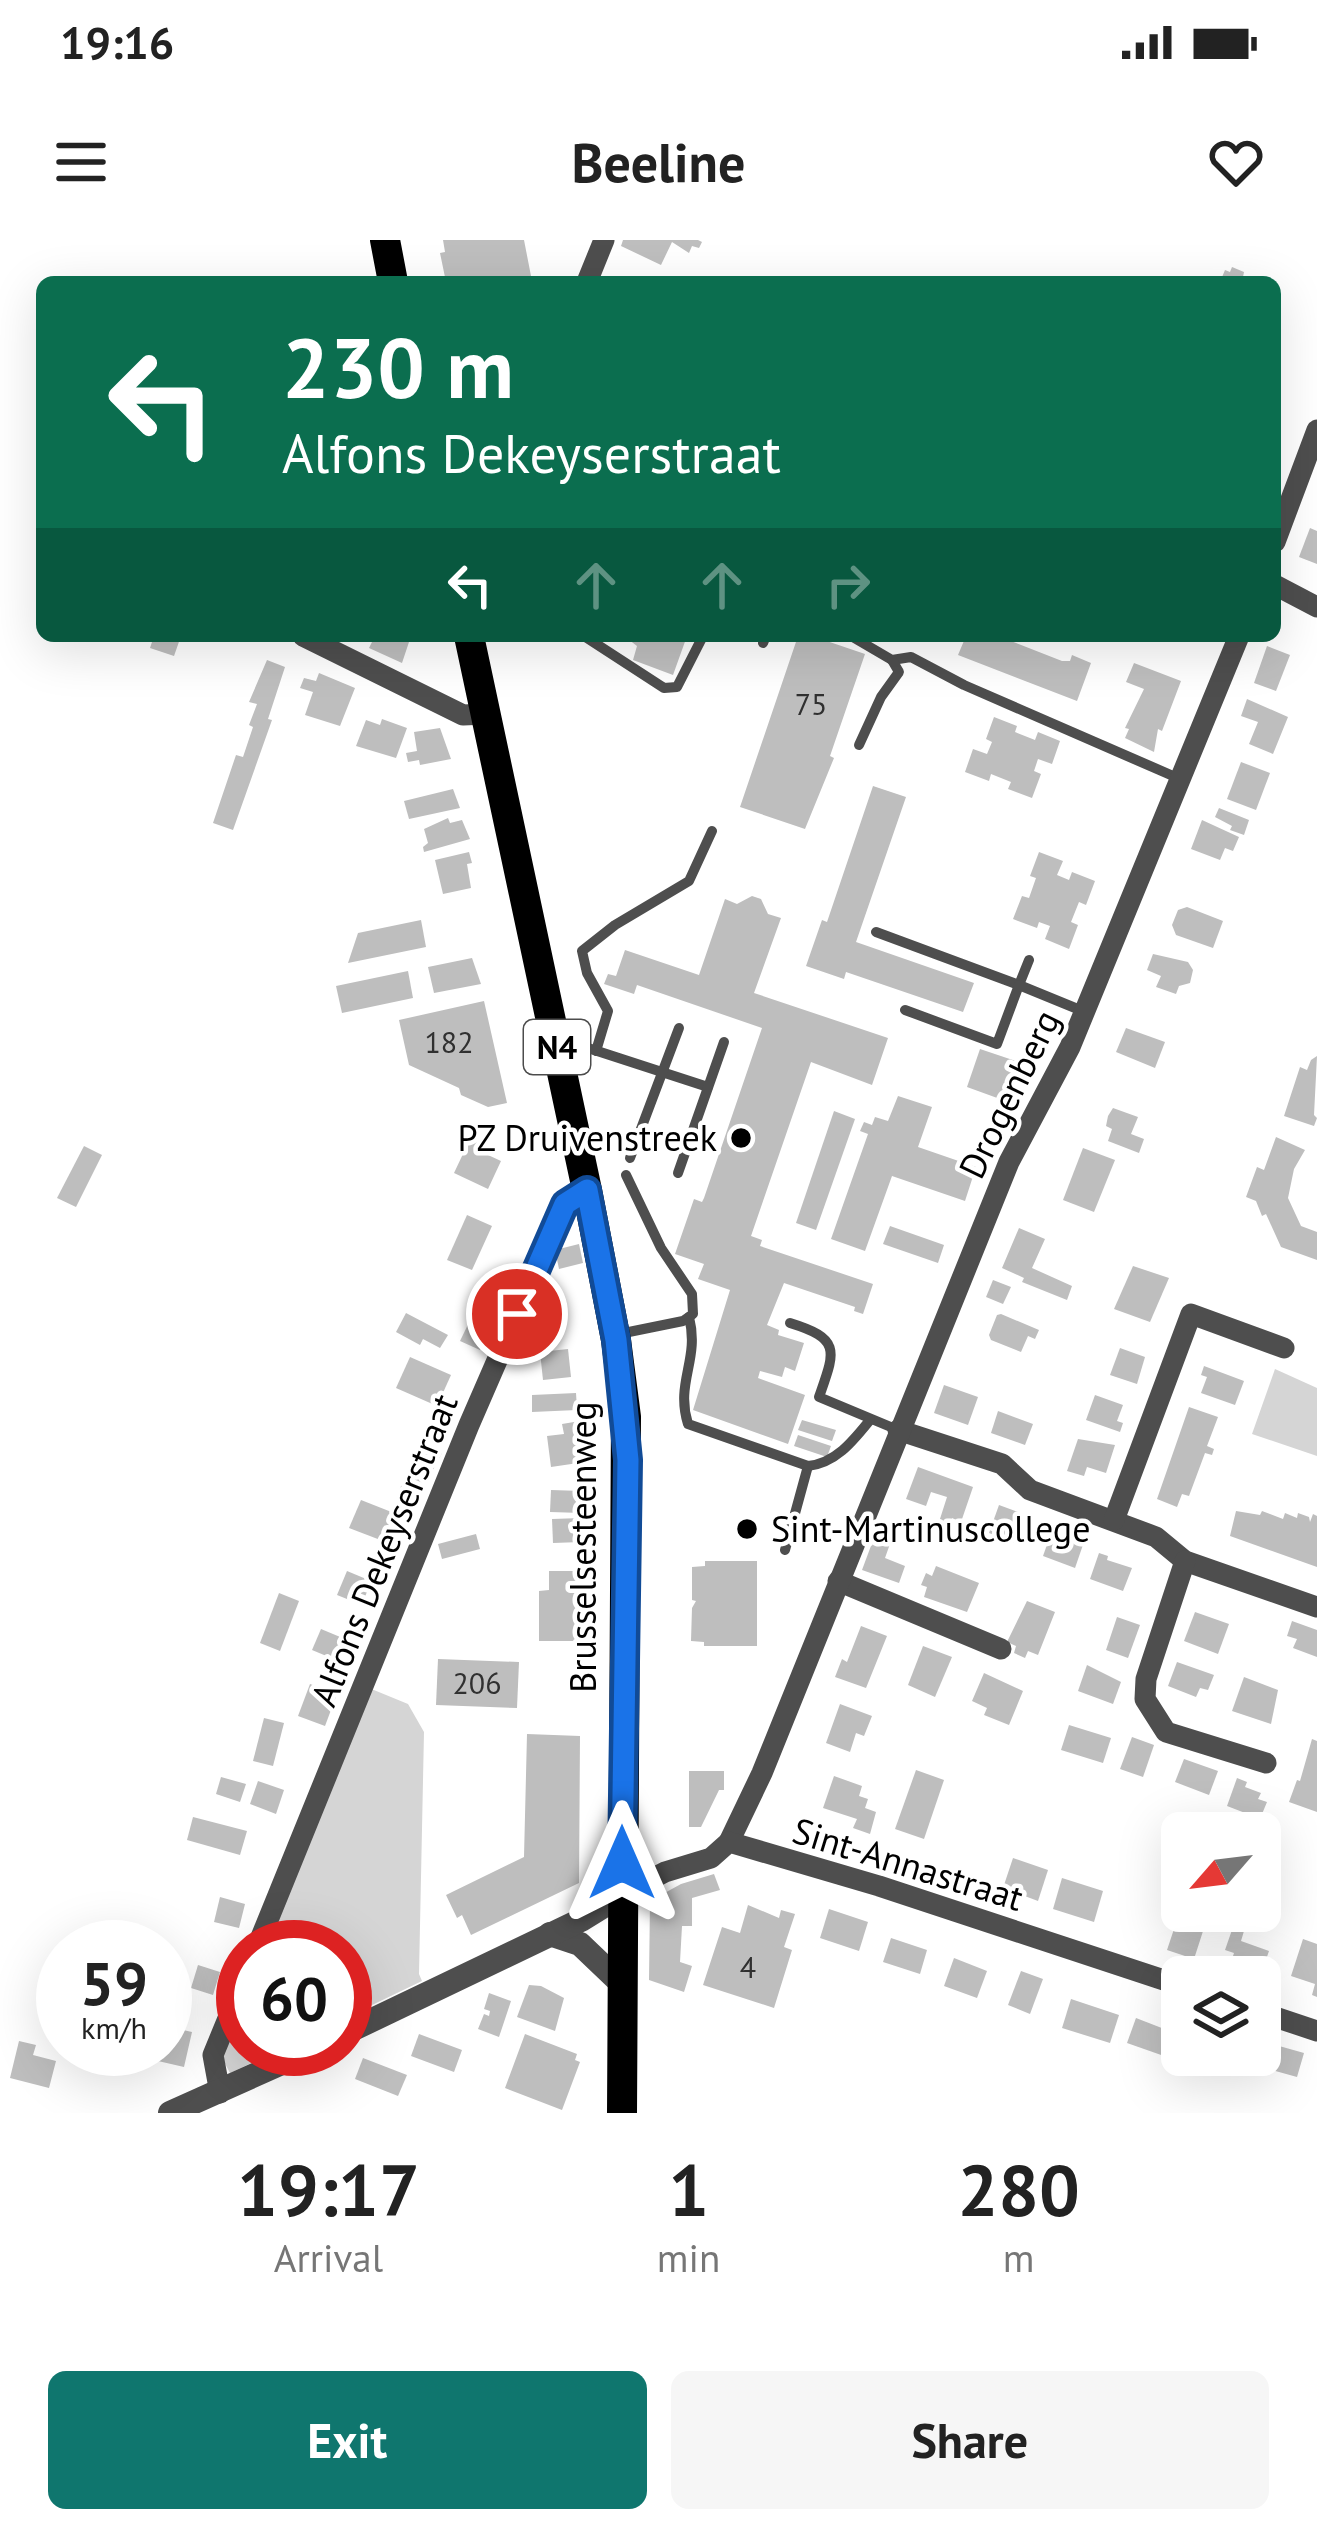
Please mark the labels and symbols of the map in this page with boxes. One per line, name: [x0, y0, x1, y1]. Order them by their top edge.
house number: 75: [795, 684, 827, 723]
street label: Drogenberg: [948, 1002, 1069, 1186]
road number: N4: [524, 1020, 590, 1074]
house number: 182: [424, 1022, 474, 1061]
place label: PZ Druivenstreek: [457, 1114, 717, 1161]
marker: PZ Druivenstreek: [728, 1125, 754, 1151]
pin: [466, 1263, 568, 1365]
street label: Alfons Dekeyserstraat: [299, 1387, 468, 1713]
street label: Brusselsesteenweg: [559, 1401, 606, 1693]
place label: Sint-Martinuscollege: [771, 1505, 1090, 1552]
marker: Sint-Martinuscollege: [734, 1516, 760, 1542]
house number: 206: [452, 1663, 502, 1702]
position arrow: [559, 1800, 685, 1926]
street label: Sint-Annastraat: [787, 1806, 1029, 1921]
north arrow: [1161, 1812, 1281, 1932]
speed limit sign: 60: [216, 1920, 372, 2076]
house number: 4: [740, 1947, 756, 1986]

